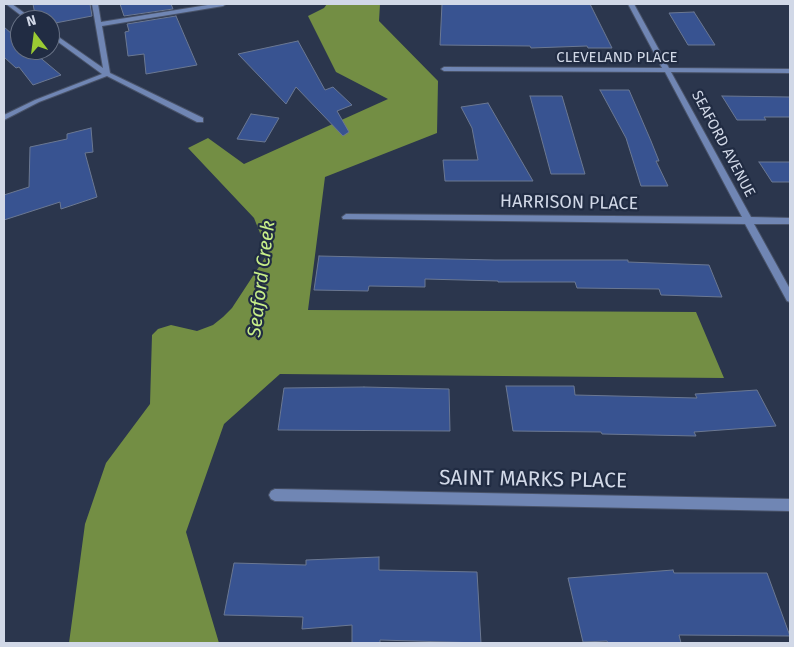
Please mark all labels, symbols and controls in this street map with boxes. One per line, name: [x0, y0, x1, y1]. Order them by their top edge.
north arrow: [10, 10, 60, 60]
text: N: [25, 12, 38, 30]
street label: CLEVELAND PLACE: [556, 49, 678, 67]
street label: SEAFORD AVENUE: [687, 88, 759, 200]
street label: HARRISON PLACE: [500, 191, 638, 215]
water label: Seaford Creek: [244, 219, 280, 339]
street label: SAINT MARKS PLACE: [439, 466, 627, 494]

